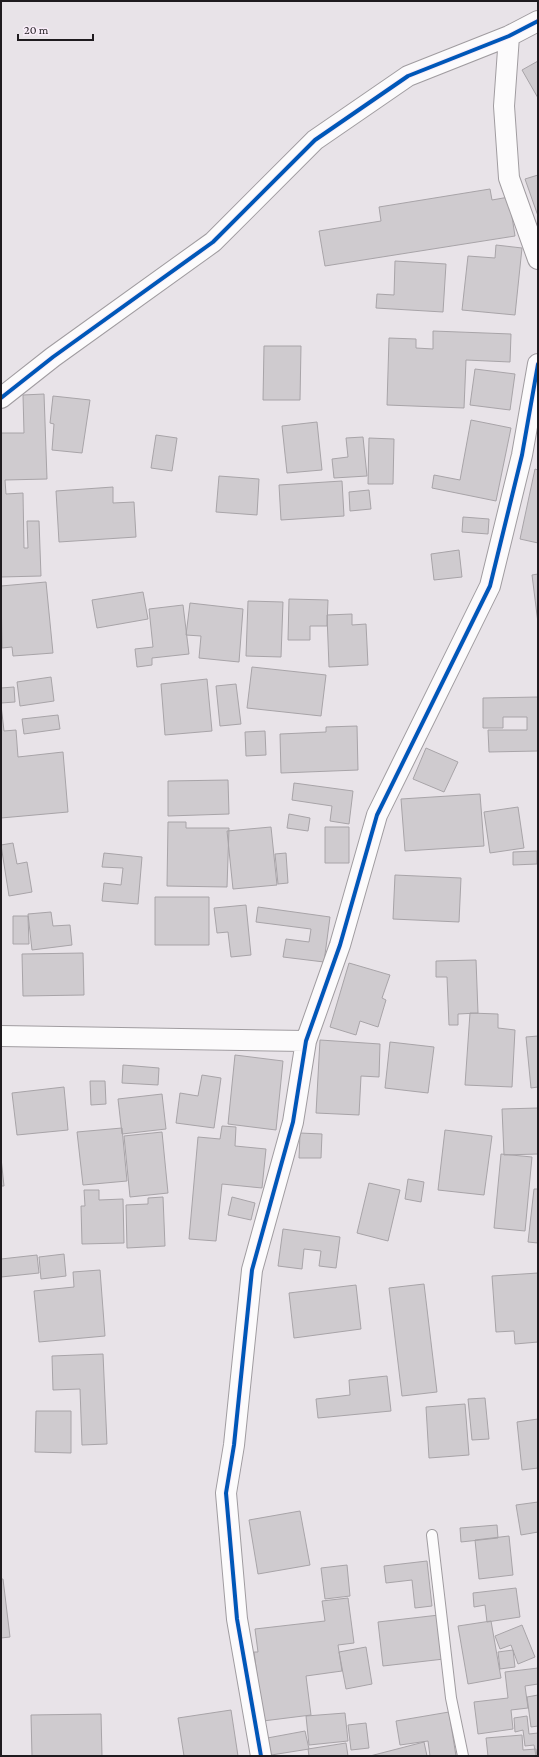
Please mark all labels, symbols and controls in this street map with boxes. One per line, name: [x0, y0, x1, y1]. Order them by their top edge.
scale bar: [18, 16, 93, 42]
text: 20 m: [24, 23, 49, 37]

